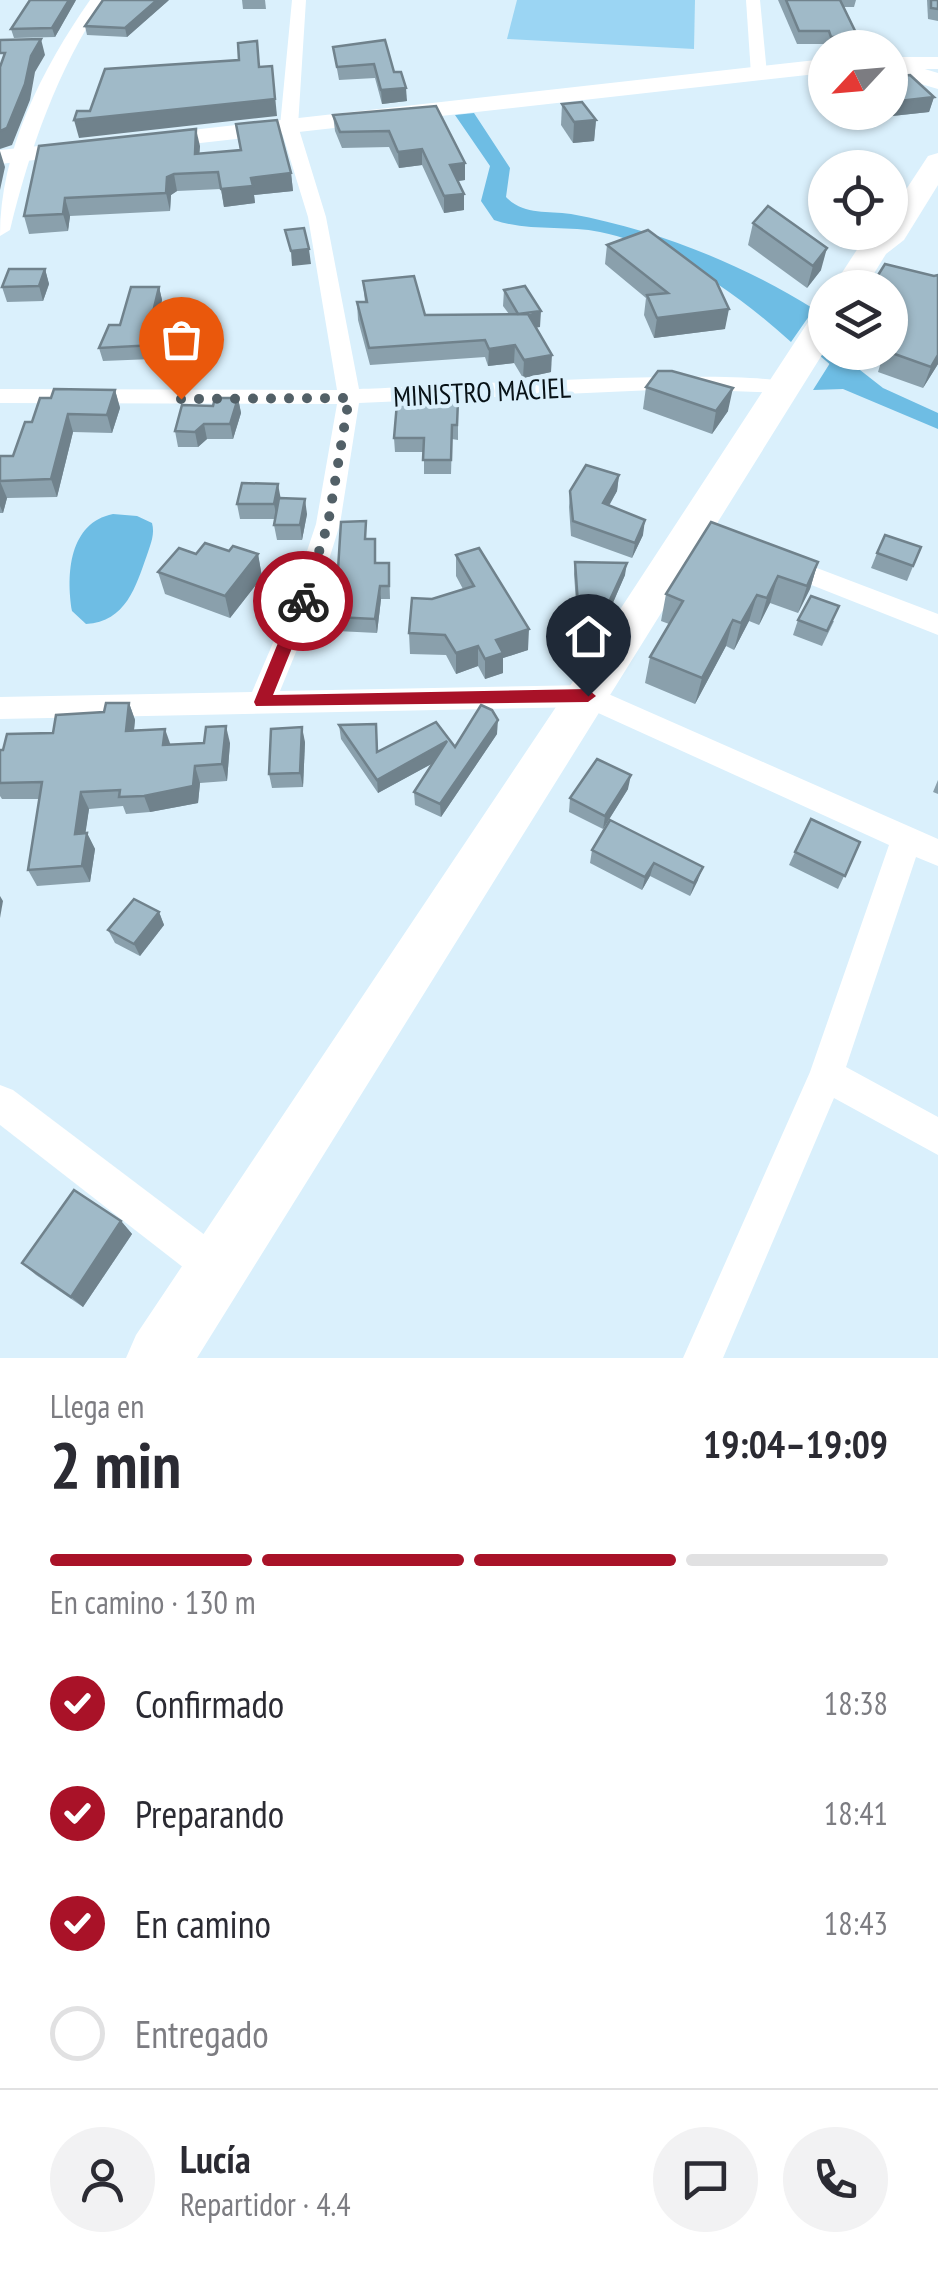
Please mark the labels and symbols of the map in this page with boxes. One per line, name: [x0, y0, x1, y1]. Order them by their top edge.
north arrow: [808, 30, 908, 130]
pin: [139, 297, 224, 400]
street label: MINISTRO MACIEL: [392, 368, 572, 415]
courier: [253, 551, 353, 651]
pin: [546, 594, 631, 697]

